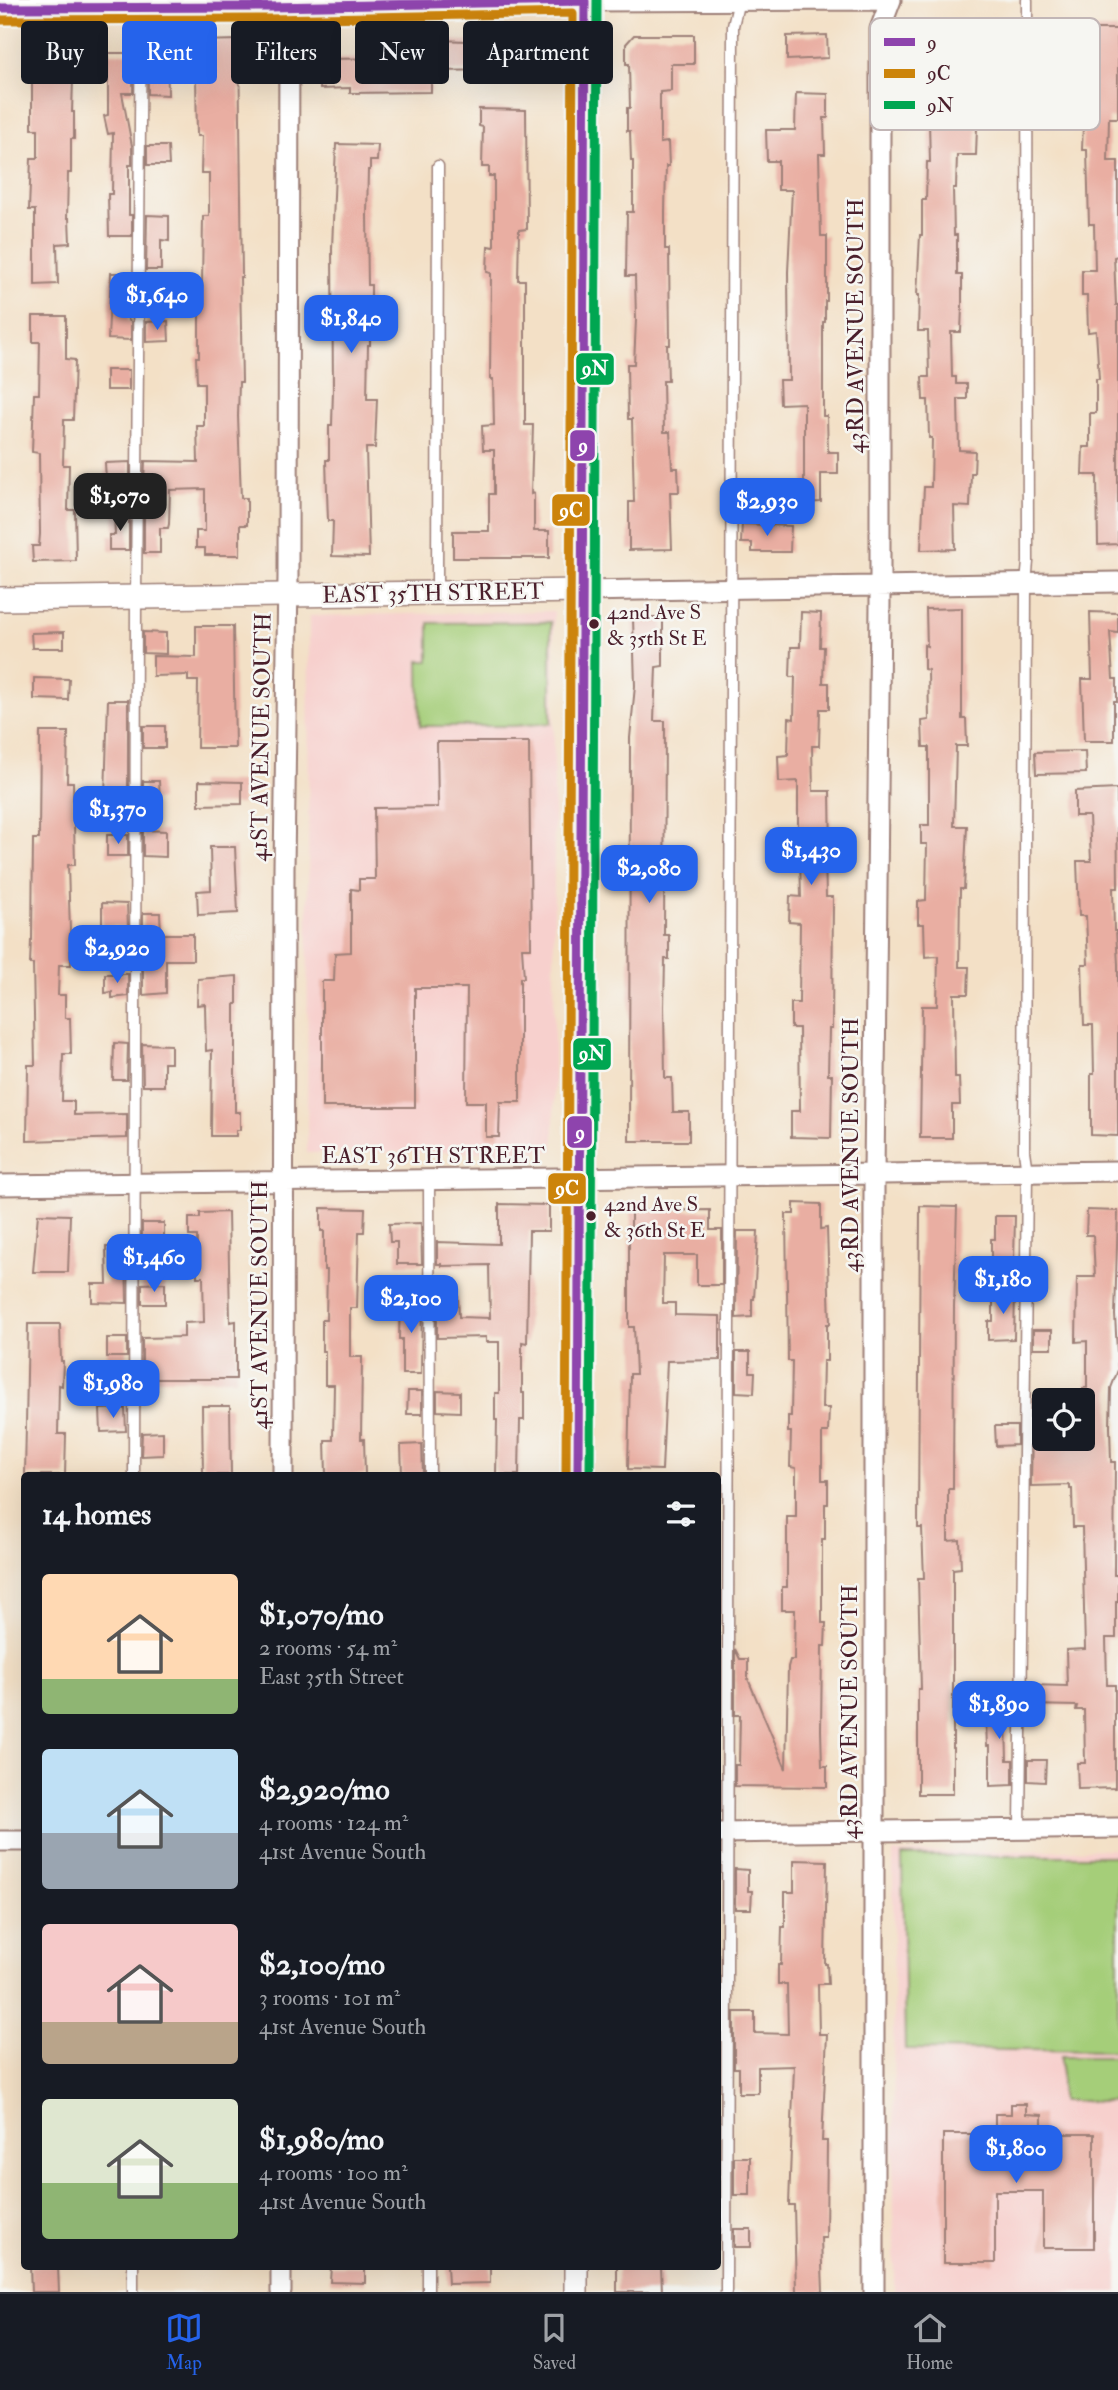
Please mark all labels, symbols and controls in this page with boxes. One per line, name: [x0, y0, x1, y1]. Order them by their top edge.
legend: [870, 18, 1100, 130]
chip: Buy: [21, 21, 108, 84]
chip: Rent: [122, 21, 217, 84]
chip: Filters: [231, 21, 341, 84]
chip: New: [355, 21, 449, 84]
chip: Apartment: [463, 21, 613, 84]
text: 9: [925, 31, 937, 55]
text: 9C: [925, 62, 951, 86]
text: 9N: [925, 94, 954, 118]
street label: 43RD AVENUE SOUTH: [841, 198, 870, 454]
pin: $1,640: [100, 272, 214, 332]
text: $1,640: [126, 280, 188, 309]
pin: $1,840: [294, 296, 408, 355]
text: $1,840: [320, 303, 382, 332]
line badge: 9N: [575, 352, 615, 386]
text: 9N: [580, 357, 609, 381]
line badge: 9: [569, 429, 596, 462]
text: 9: [576, 434, 588, 458]
pin: $1,070: [63, 474, 177, 533]
pin: $2,930: [710, 478, 824, 538]
text: $1,070: [90, 481, 150, 510]
text: $2,930: [736, 486, 798, 515]
line badge: 9C: [551, 493, 591, 527]
text: 9C: [557, 499, 583, 523]
street label: EAST 35TH STREET: [322, 577, 544, 609]
place label: 42nd Ave S & 35th St E: [607, 599, 707, 652]
street label: 41ST AVENUE SOUTH: [244, 612, 278, 862]
marker: 42nd Ave S & 35th St E: [587, 617, 601, 631]
pin: $1,370: [61, 786, 175, 846]
text: $1,370: [89, 794, 147, 823]
pin: $1,430: [754, 828, 868, 887]
text: $1,430: [781, 835, 841, 864]
pin: $2,080: [592, 846, 706, 905]
text: $2,080: [617, 853, 681, 882]
pin: $2,920: [60, 926, 174, 985]
text: $2,920: [84, 933, 150, 962]
street label: 43RD AVENUE SOUTH: [836, 1017, 865, 1273]
line badge: 9N: [572, 1037, 612, 1071]
text: 9N: [577, 1042, 606, 1066]
line badge: 9: [566, 1115, 593, 1149]
text: 9: [573, 1121, 585, 1145]
street label: EAST 36TH STREET: [321, 1141, 545, 1170]
line badge: 9C: [547, 1172, 587, 1205]
text: 9C: [553, 1177, 579, 1201]
street label: 41ST AVENUE SOUTH: [245, 1180, 274, 1430]
place label: 42nd Ave S & 36th St E: [604, 1191, 705, 1244]
marker: 42nd Ave S & 36th St E: [584, 1209, 598, 1223]
pin: $1,460: [97, 1234, 211, 1294]
text: $1,460: [122, 1242, 186, 1271]
pin: $1,180: [946, 1256, 1060, 1316]
text: $1,180: [974, 1264, 1032, 1293]
pin: $2,100: [354, 1276, 468, 1335]
text: $2,100: [380, 1283, 442, 1312]
pin: $1,980: [56, 1360, 170, 1420]
text: $1,980: [82, 1368, 144, 1397]
map controls: [1032, 1388, 1095, 1451]
button: locate: [1032, 1388, 1095, 1451]
icon: filters: [662, 1495, 700, 1533]
text: 14 homes: [42, 1496, 151, 1533]
street label: 43RD AVENUE SOUTH: [835, 1584, 864, 1840]
text: $1,070/mo: [259, 1596, 384, 1633]
icon: home: [98, 1602, 182, 1686]
text: 2 rooms · 54 m²: [259, 1633, 397, 1662]
text: East 35th Street: [259, 1662, 404, 1691]
pin: $1,890: [942, 1682, 1056, 1741]
text: $1,890: [968, 1689, 1030, 1718]
text: $2,920/mo: [259, 1771, 390, 1808]
icon: home: [98, 1777, 182, 1861]
text: 4 rooms · 124 m²: [259, 1808, 408, 1837]
text: 41st Avenue South: [259, 1837, 426, 1866]
text: $2,100/mo: [259, 1946, 385, 1983]
icon: home: [98, 1952, 182, 2036]
text: 3 rooms · 101 m²: [259, 1983, 400, 2012]
text: 41st Avenue South: [259, 2012, 426, 2041]
text: $1,980/mo: [259, 2121, 384, 2158]
pin: $1,800: [959, 2126, 1073, 2185]
icon: home: [98, 2127, 182, 2211]
text: $1,800: [985, 2133, 1047, 2162]
text: 4 rooms · 100 m²: [259, 2158, 408, 2187]
text: 41st Avenue South: [259, 2187, 426, 2216]
tab: Map: [165, 2309, 203, 2375]
tab: Saved: [533, 2309, 576, 2375]
tab: Home: [906, 2309, 953, 2375]

